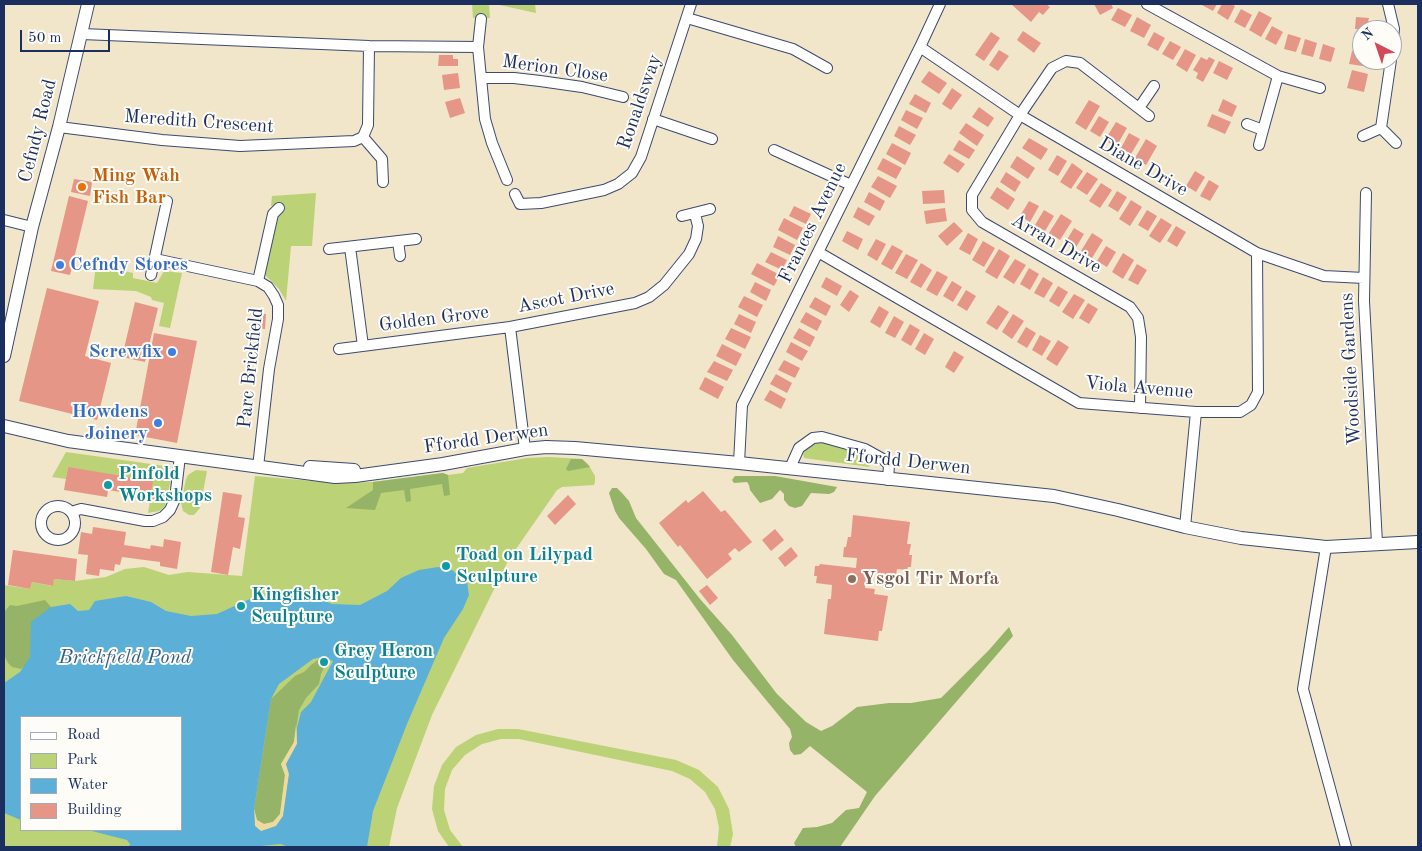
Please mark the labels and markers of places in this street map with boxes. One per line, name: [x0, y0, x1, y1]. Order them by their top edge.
place label: Ming Wah Fish Bar: [92, 165, 180, 209]
marker: Ming Wah Fish Bar: [76, 181, 88, 193]
place label: Cefndy Stores: [70, 254, 188, 276]
marker: Cefndy Stores: [54, 259, 66, 271]
place label: Screwfix: [89, 341, 162, 363]
marker: Screwfix: [166, 346, 178, 358]
place label: Howdens Joinery: [71, 401, 148, 445]
marker: Howdens Joinery: [152, 417, 164, 429]
place label: Pinfold Workshops: [118, 463, 212, 507]
marker: Pinfold Workshops: [102, 479, 114, 491]
place label: Toad on Lilypad Sculpture: [456, 544, 593, 588]
marker: Toad on Lilypad Sculpture: [440, 560, 452, 572]
place label: Ysgol Tir Morfa: [862, 568, 999, 590]
marker: Ysgol Tir Morfa: [846, 573, 858, 585]
place label: Kingfisher Sculpture: [251, 584, 339, 628]
marker: Kingfisher Sculpture: [235, 600, 247, 612]
place label: Grey Heron Sculpture: [334, 640, 433, 684]
marker: Grey Heron Sculpture: [318, 656, 330, 668]

